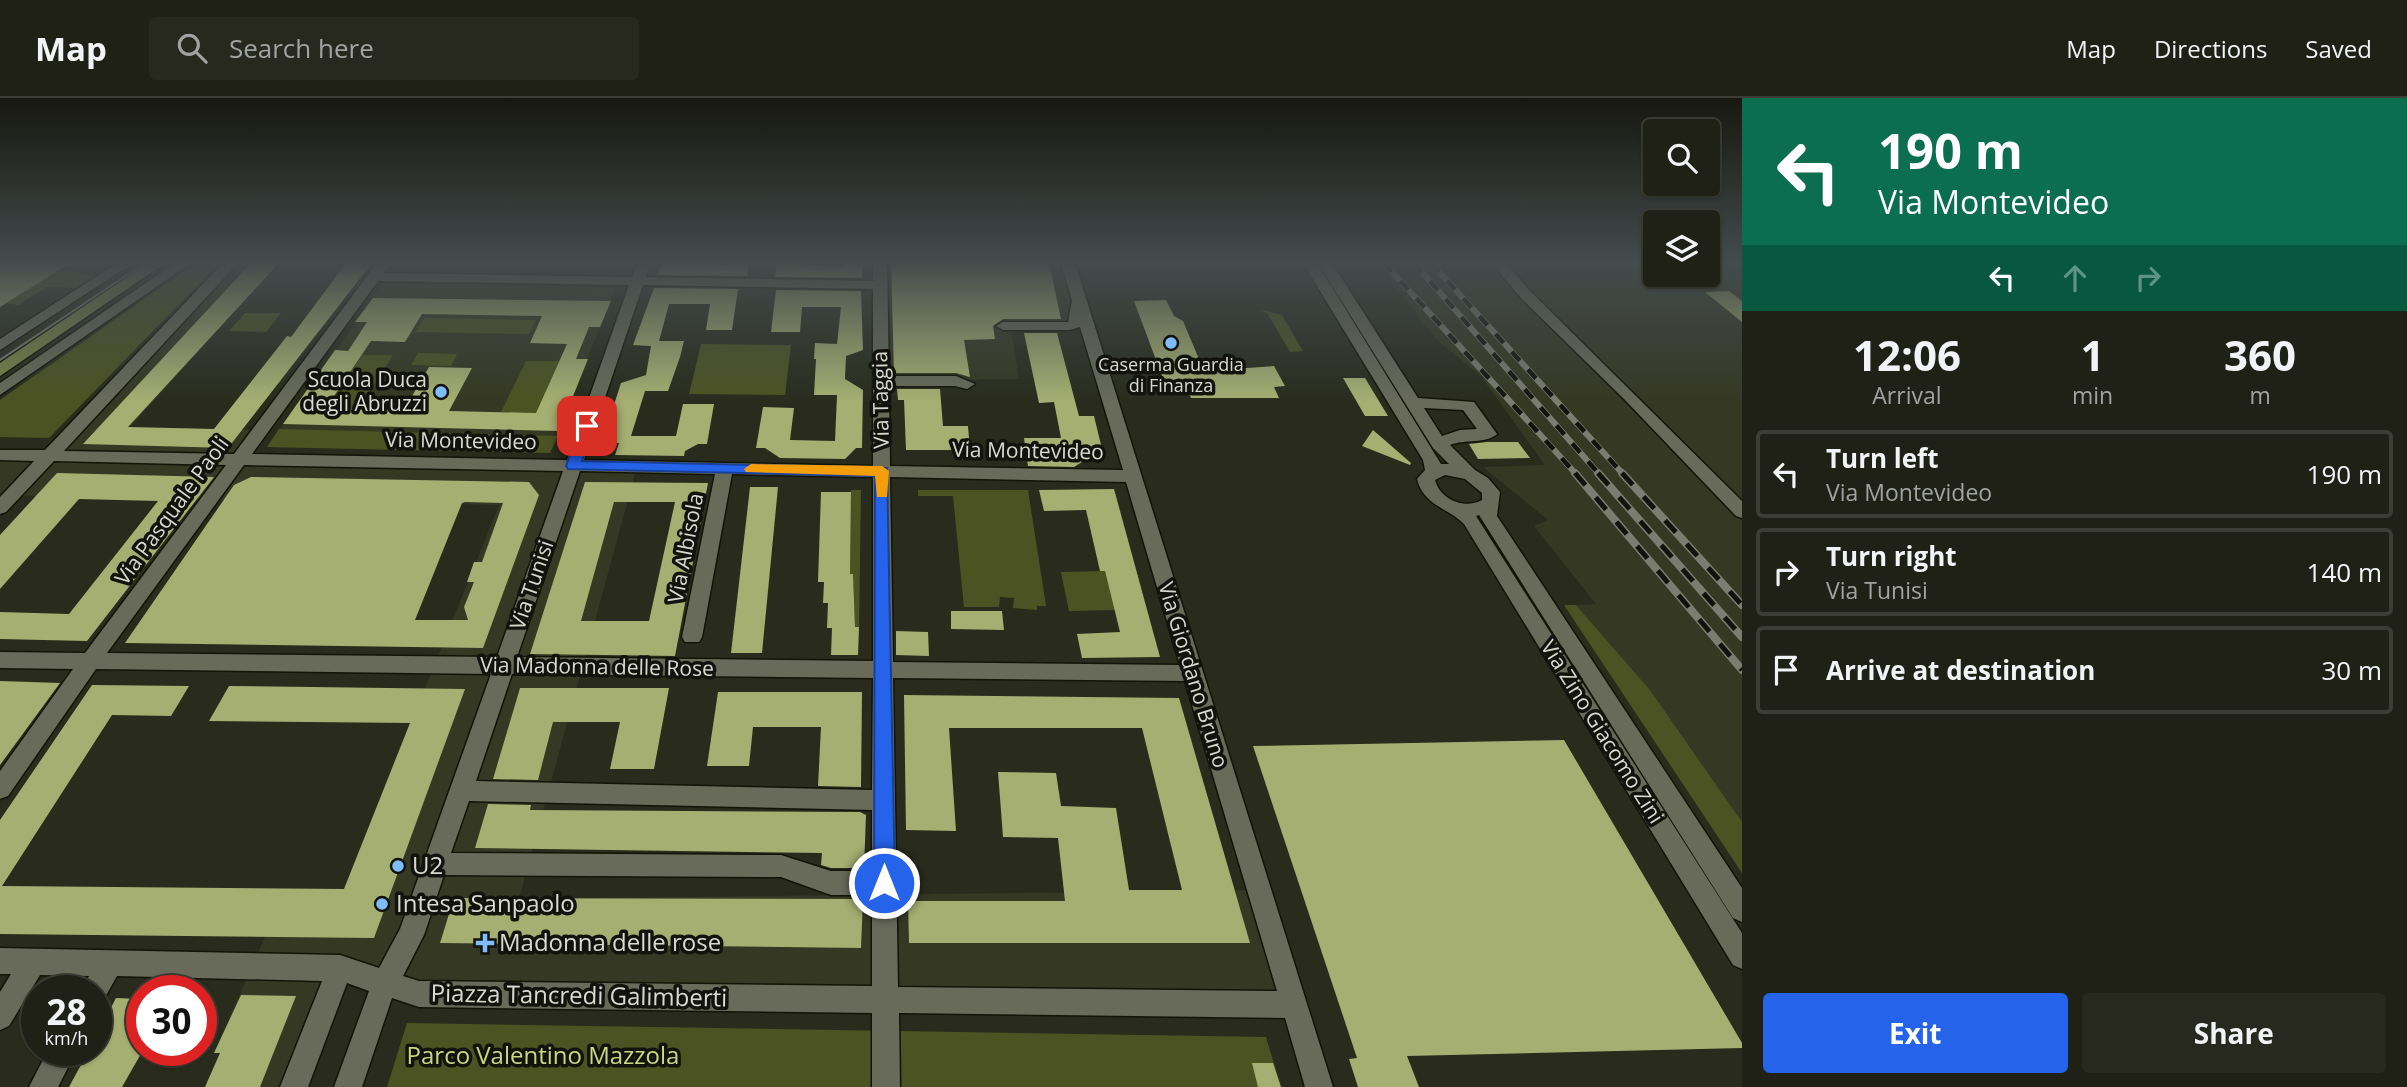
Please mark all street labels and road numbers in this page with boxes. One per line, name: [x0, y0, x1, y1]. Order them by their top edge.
street label: Via Taggia: [865, 351, 895, 449]
street label: Via Montevideo: [385, 425, 537, 455]
street label: Via Pasquale Paoli: [108, 431, 234, 590]
street label: Via Montevideo: [952, 435, 1104, 465]
street label: Via Albisola: [661, 491, 709, 605]
street label: Via Tunisi: [503, 536, 559, 633]
street label: Via Giordano Bruno: [1152, 578, 1236, 771]
street label: Via Zino Giacomo Zini: [1535, 634, 1671, 828]
street label: Via Madonna delle Rose: [480, 650, 714, 682]
street label: Piazza Tancredi Galimberti: [430, 975, 728, 1014]

